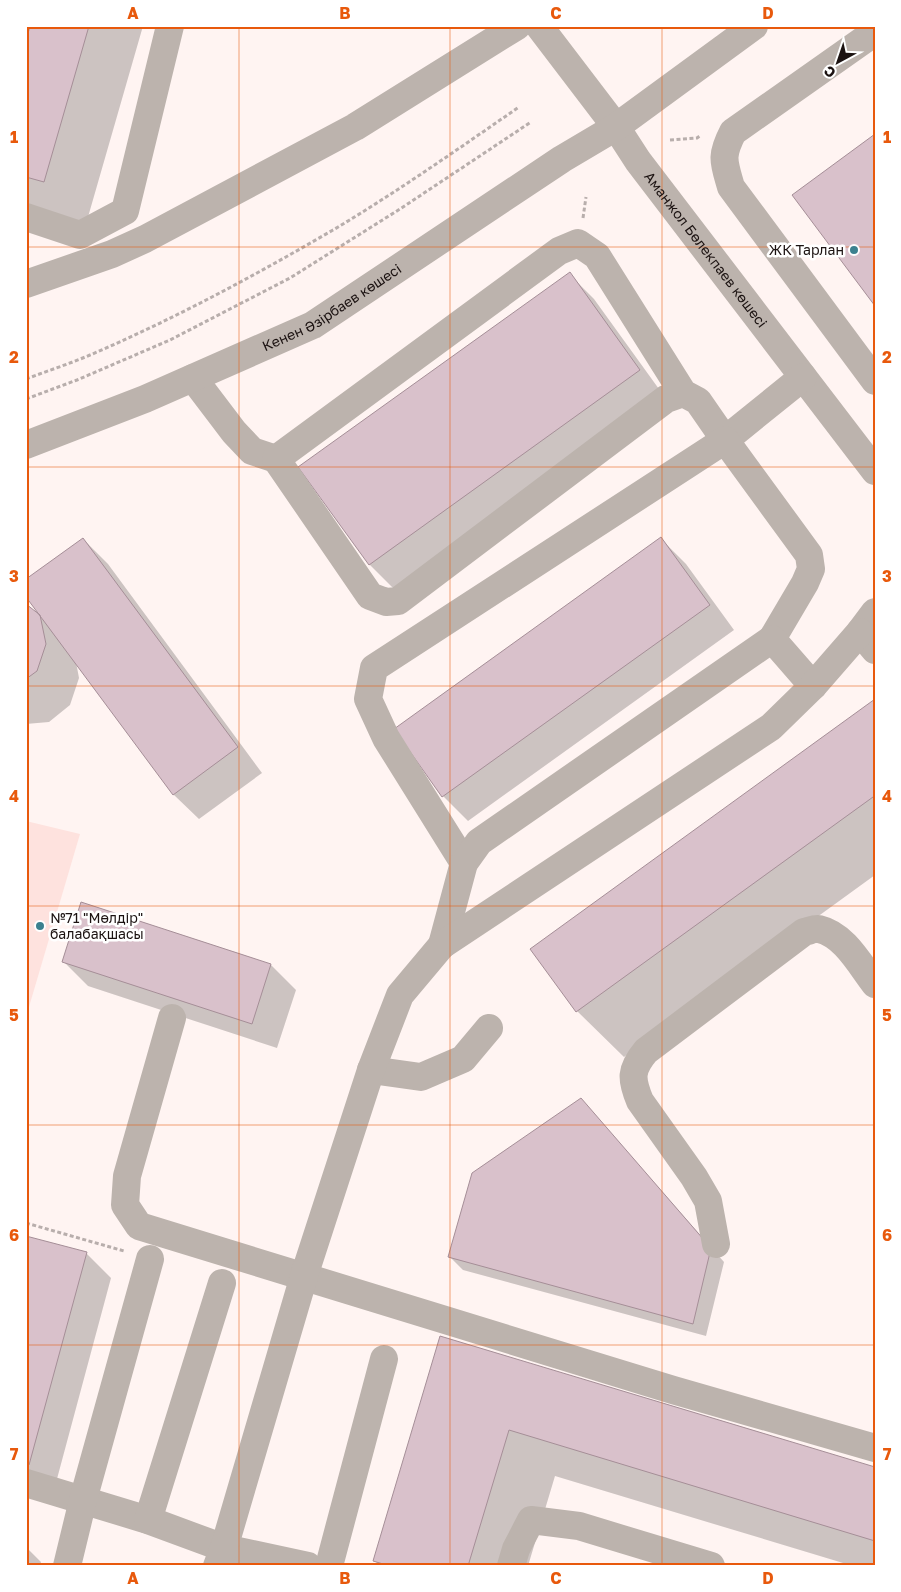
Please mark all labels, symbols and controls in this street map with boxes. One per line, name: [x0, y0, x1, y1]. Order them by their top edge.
text: A: [127, 3, 139, 23]
text: B: [339, 3, 351, 23]
text: C: [550, 3, 562, 23]
text: D: [762, 3, 774, 23]
north arrow: [814, 38, 864, 88]
text: С: [820, 63, 839, 82]
text: 1: [10, 127, 18, 147]
text: 1: [883, 127, 891, 147]
street label: Аманжол Бөлекпаев көшесі: [641, 168, 771, 331]
place label: ЖК Тарлан: [769, 241, 844, 258]
marker: ЖК Тарлан: [848, 244, 860, 256]
street label: Кенен Әзірбаев көшесі: [259, 260, 404, 354]
text: 2: [9, 347, 19, 367]
text: 2: [882, 347, 892, 367]
text: 3: [9, 566, 19, 586]
text: 3: [882, 566, 892, 586]
text: 4: [9, 786, 19, 806]
text: 4: [882, 786, 892, 806]
place label: №71 "Мөлдір" балабақшасы: [50, 909, 144, 942]
marker: №71 "Мөлдір" балабақшасы: [34, 920, 46, 932]
text: 5: [9, 1005, 19, 1025]
text: 5: [882, 1005, 892, 1025]
text: 6: [9, 1225, 19, 1245]
text: 6: [882, 1225, 892, 1245]
text: 7: [10, 1444, 19, 1464]
text: 7: [883, 1444, 892, 1464]
text: A: [127, 1568, 139, 1588]
text: B: [339, 1568, 351, 1588]
text: C: [550, 1568, 562, 1588]
text: D: [762, 1568, 774, 1588]

